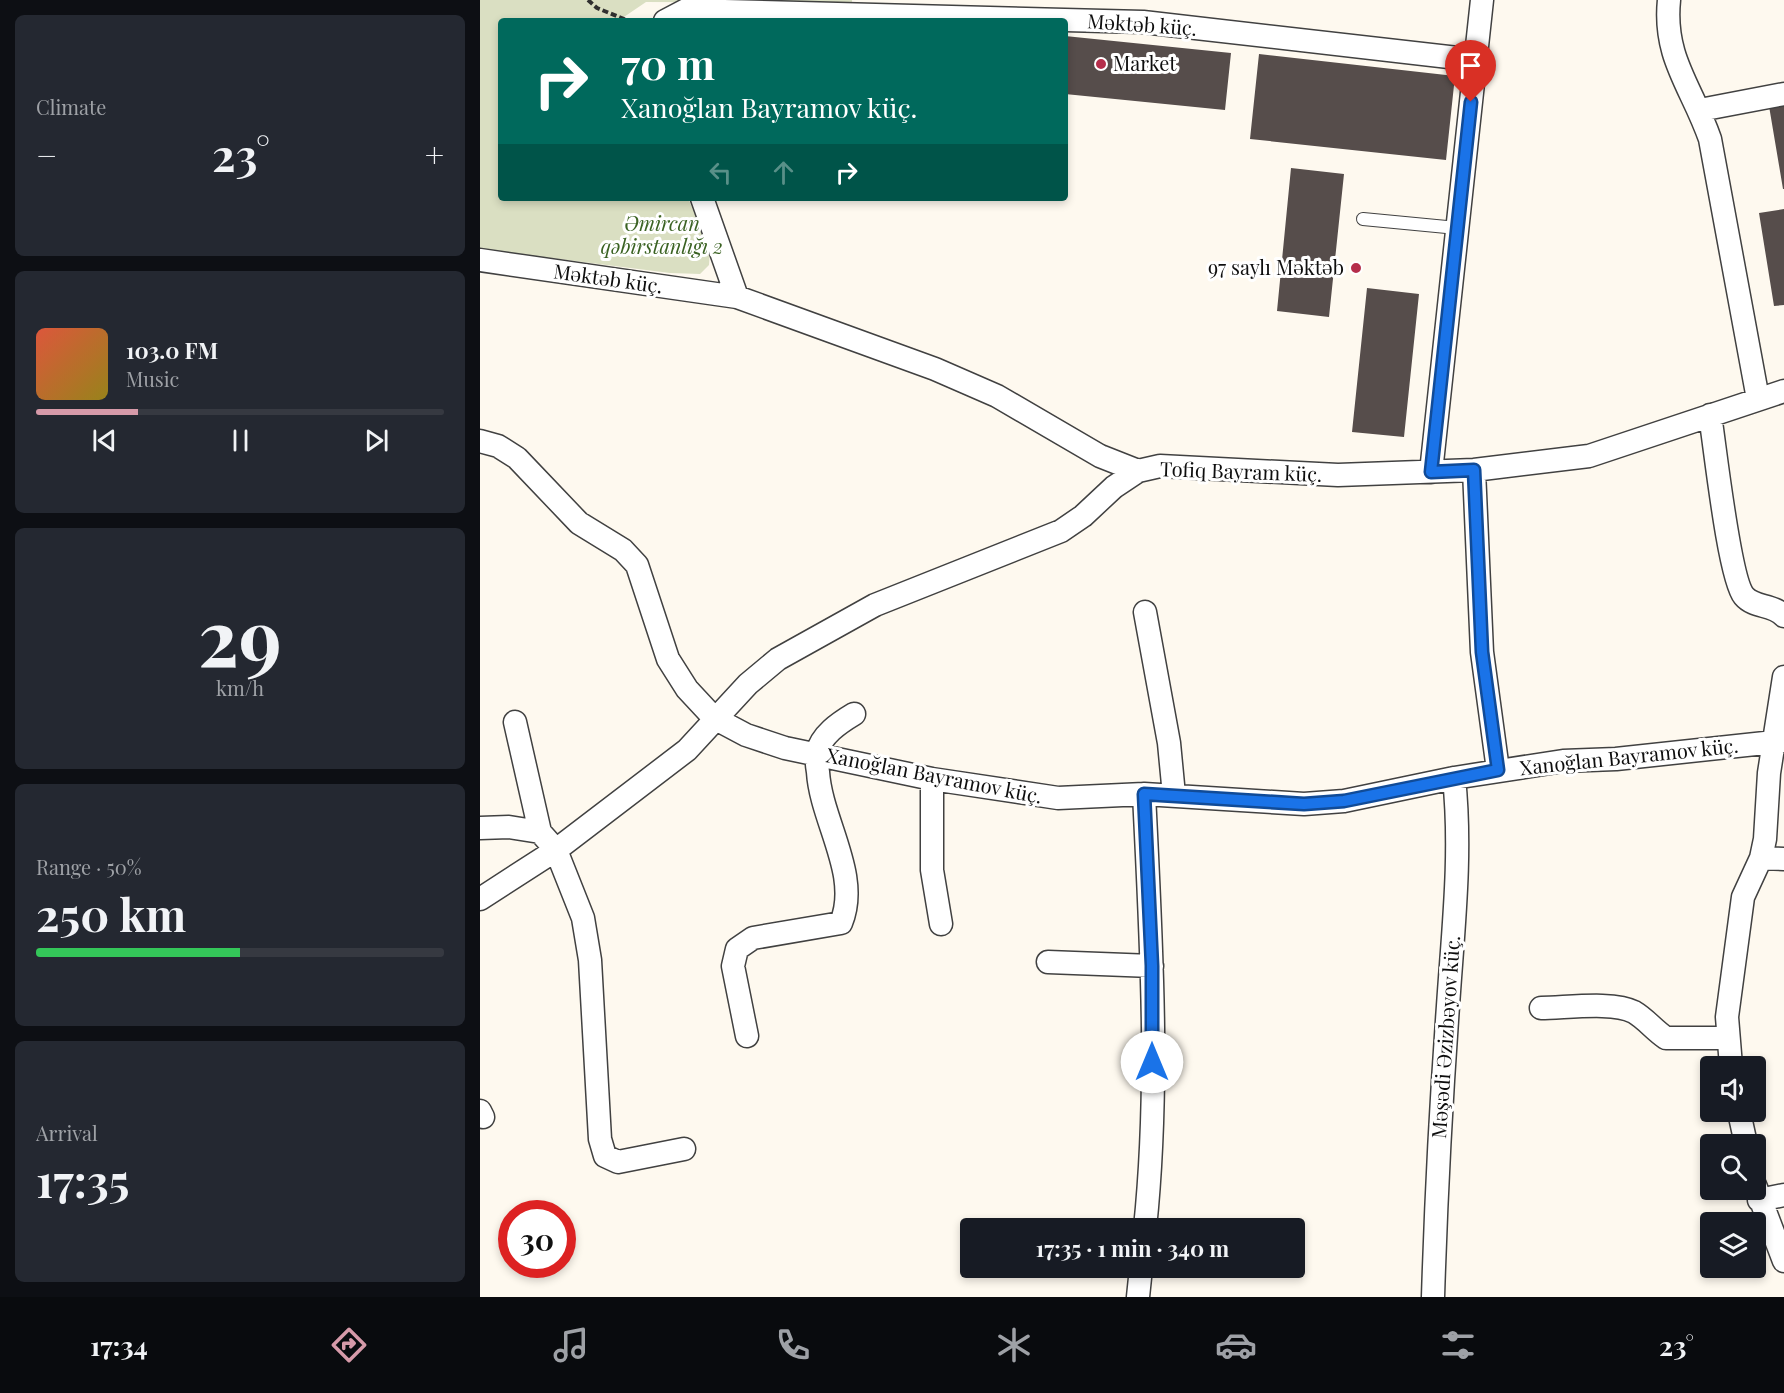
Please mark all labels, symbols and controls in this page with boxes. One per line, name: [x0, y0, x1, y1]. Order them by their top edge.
street label: Məktəb küç.: [1086, 6, 1198, 41]
text: 70 m: [621, 35, 715, 91]
pin: [1445, 40, 1496, 102]
icon: right: [522, 42, 600, 120]
place label: Market: [1113, 49, 1177, 76]
icon: arrive: [1454, 49, 1487, 82]
marker: Market: [1094, 57, 1108, 71]
text: Xanoğlan Bayramov küç.: [621, 89, 917, 125]
text: Climate: [36, 93, 106, 120]
text: 23°: [212, 123, 270, 183]
text: −: [36, 132, 57, 176]
text: +: [425, 132, 444, 176]
icon: left: [704, 156, 737, 189]
icon: ahead: [767, 156, 800, 189]
icon: right: [830, 156, 863, 189]
park label: Əmircan qəbirstanlığı 2: [601, 209, 723, 259]
place label: 97 saylı Məktəb: [1208, 253, 1344, 280]
street label: Məktəb küç.: [552, 257, 664, 299]
marker: 97 saylı Məktəb: [1349, 261, 1363, 275]
text: 103.0 FM: [126, 335, 218, 365]
text: Music: [126, 365, 179, 392]
icon: previous: [88, 424, 121, 457]
icon: pause: [224, 424, 257, 457]
icon: next: [360, 424, 393, 457]
street label: Tofiq Bayram küç.: [1160, 454, 1322, 487]
text: 29: [198, 583, 282, 687]
text: km/h: [216, 674, 264, 701]
street label: Xanoğlan Bayramov küç.: [1518, 731, 1739, 780]
street label: Xanoğlan Bayramov küç.: [824, 740, 1045, 809]
text: Range · 50%: [36, 853, 142, 880]
text: 250 km: [36, 883, 186, 943]
street label: Məşədi Əzizbəyov küç.: [1424, 934, 1465, 1139]
position arrow: [1120, 1030, 1184, 1094]
map controls: [1700, 1056, 1766, 1278]
button: sound: [1700, 1056, 1766, 1122]
text: Arrival: [36, 1119, 98, 1146]
button: search: [1700, 1134, 1766, 1200]
text: 17:35: [36, 1149, 129, 1209]
speed limit sign: 30: [498, 1200, 576, 1278]
button: layers: [1700, 1212, 1766, 1278]
text: 17:35 · 1 min · 340 m: [1036, 1233, 1229, 1263]
icon: directions: [328, 1324, 370, 1366]
icon: music: [550, 1324, 592, 1366]
icon: phone: [772, 1324, 814, 1366]
icon: climate: [993, 1324, 1035, 1366]
icon: car: [1215, 1324, 1257, 1366]
icon: filters: [1437, 1324, 1479, 1366]
text: 17:34: [90, 1327, 148, 1363]
text: 23°: [1659, 1327, 1694, 1363]

